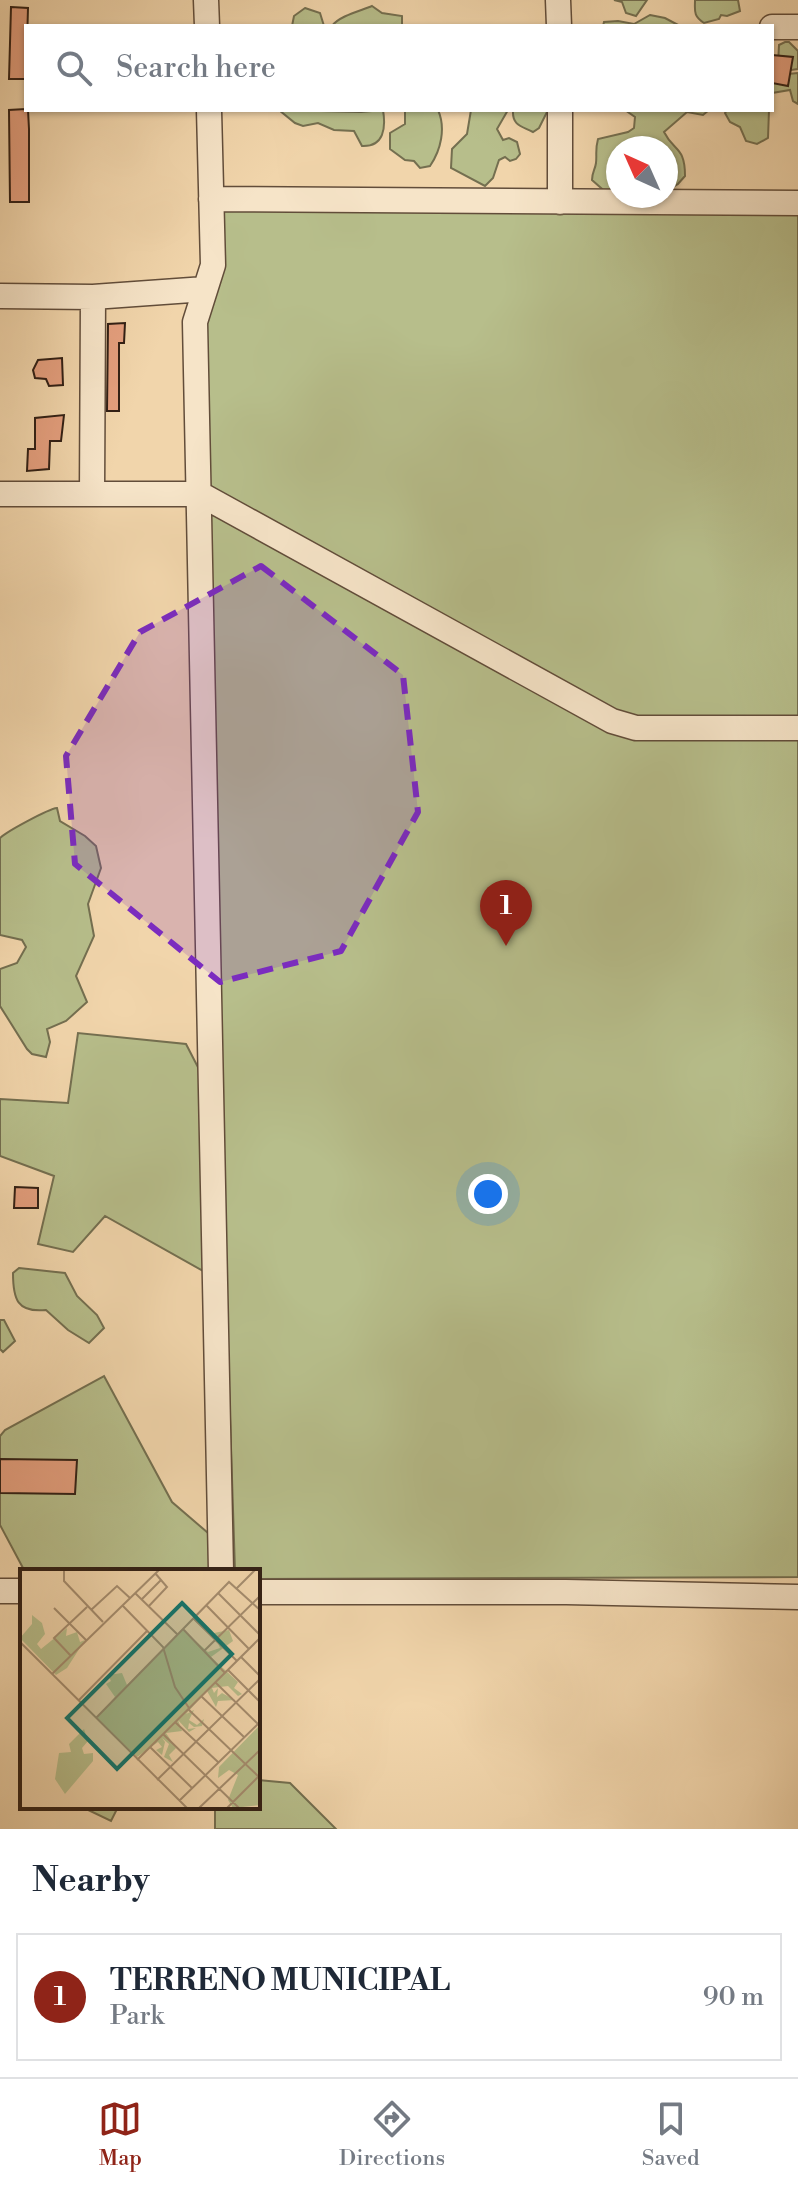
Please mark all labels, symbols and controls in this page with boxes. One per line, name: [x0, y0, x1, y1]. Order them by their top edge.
search box: [24, 24, 774, 112]
icon: search: [52, 46, 96, 90]
text: Search here: [116, 49, 276, 87]
north arrow: [606, 136, 678, 208]
pin: 1: [480, 880, 532, 946]
your location: [468, 1174, 508, 1214]
inset map: [20, 1569, 260, 1809]
text: Nearby: [32, 1860, 150, 1902]
text: TERRENO MUNICIPAL: [110, 1962, 450, 2000]
text: 1: [54, 1981, 66, 2013]
text: 90 m: [703, 1981, 764, 2013]
text: Park: [110, 2000, 164, 2032]
tab: Map: [98, 2097, 142, 2172]
tab: Directions: [339, 2097, 445, 2172]
tab: Saved: [642, 2097, 700, 2172]

